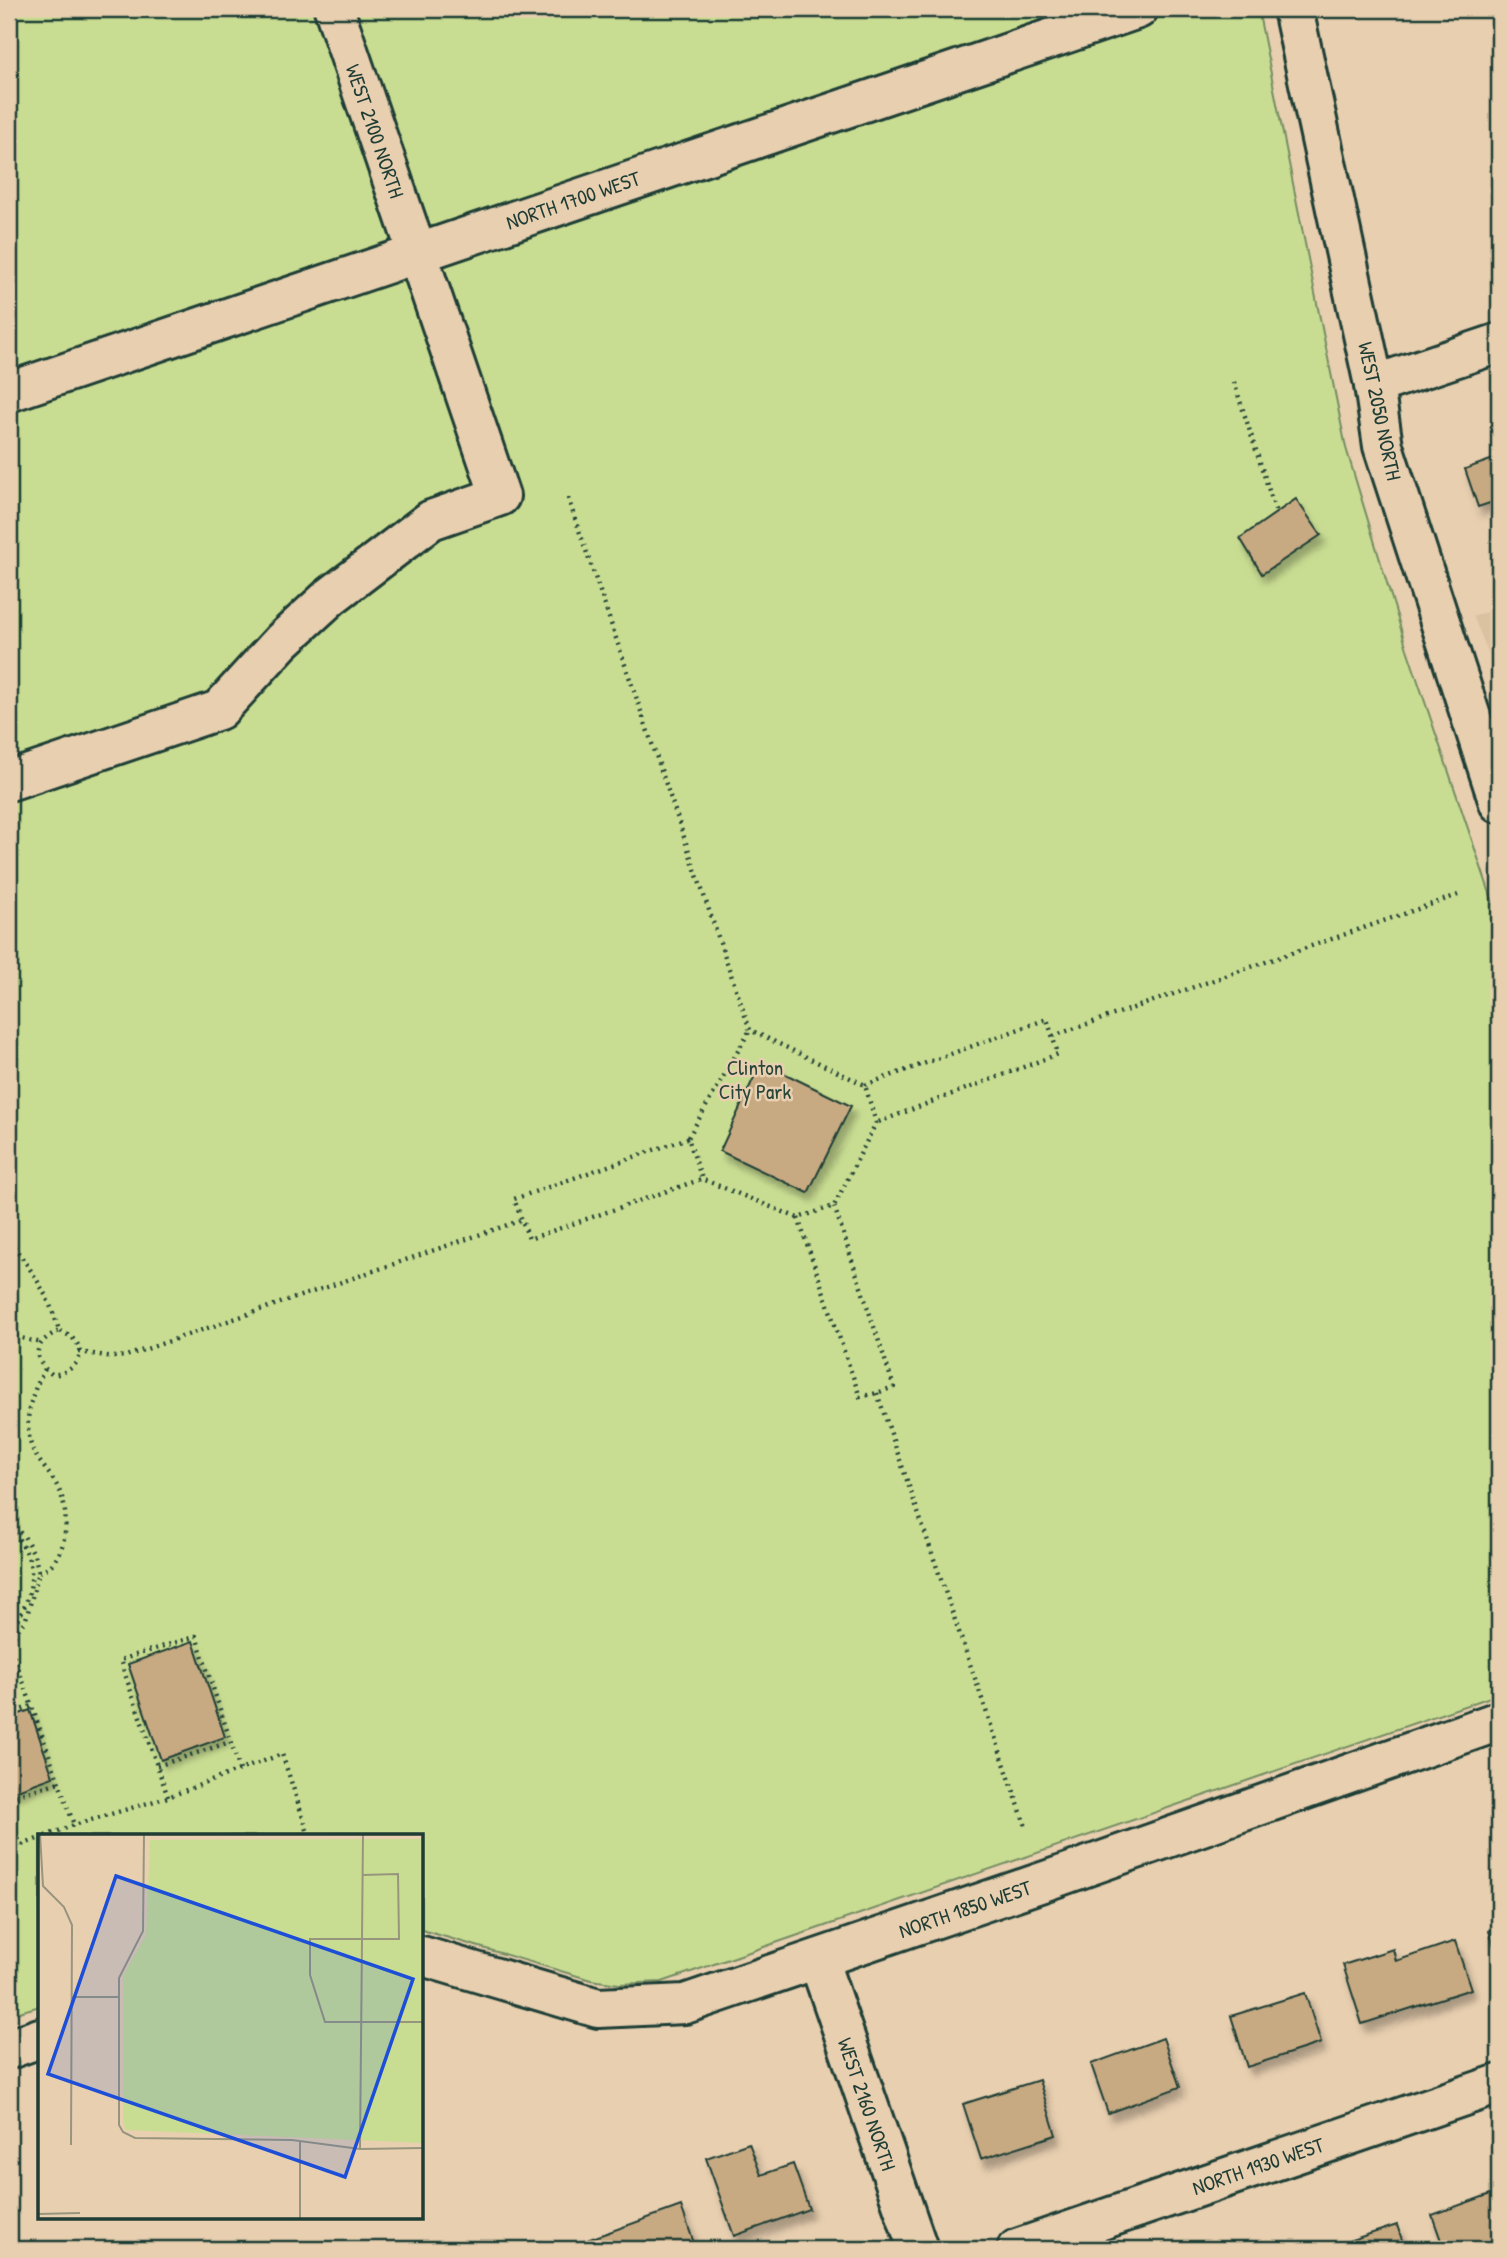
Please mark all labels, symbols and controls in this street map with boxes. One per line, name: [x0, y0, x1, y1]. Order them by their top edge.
street label: WEST 2100 NORTH: [339, 60, 411, 202]
street label: NORTH 1700 WEST: [502, 163, 645, 237]
street label: WEST 2050 NORTH: [1351, 339, 1409, 483]
park label: Clinton City Park: [719, 1053, 791, 1106]
inset map: [38, 1834, 424, 2220]
street label: NORTH 1850 WEST: [895, 1872, 1036, 1945]
street label: WEST 2160 NORTH: [831, 2034, 903, 2174]
street label: NORTH 1930 WEST: [1188, 2130, 1329, 2202]

